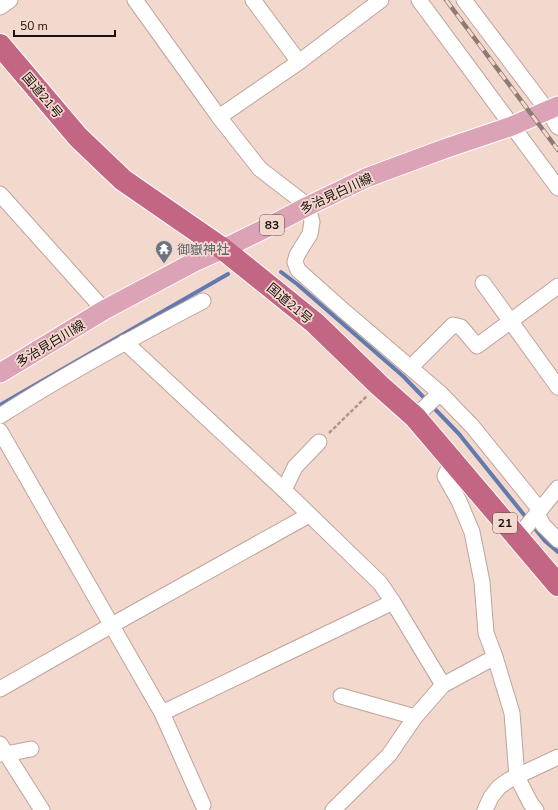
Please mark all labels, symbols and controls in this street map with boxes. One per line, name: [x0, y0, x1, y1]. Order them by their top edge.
scale bar: [14, 12, 115, 38]
text: 50 m: [20, 18, 48, 34]
street label: 国道21号: [18, 69, 67, 122]
street label: 多治見白川線: [297, 169, 376, 219]
road number: 83: [260, 215, 284, 235]
temple icon: 御嶽神社: [154, 239, 174, 264]
place label: 御嶽神社: [177, 241, 229, 259]
street label: 国道21号: [263, 279, 316, 328]
street label: 多治見白川線: [12, 316, 89, 372]
road number: 21: [493, 513, 517, 533]

